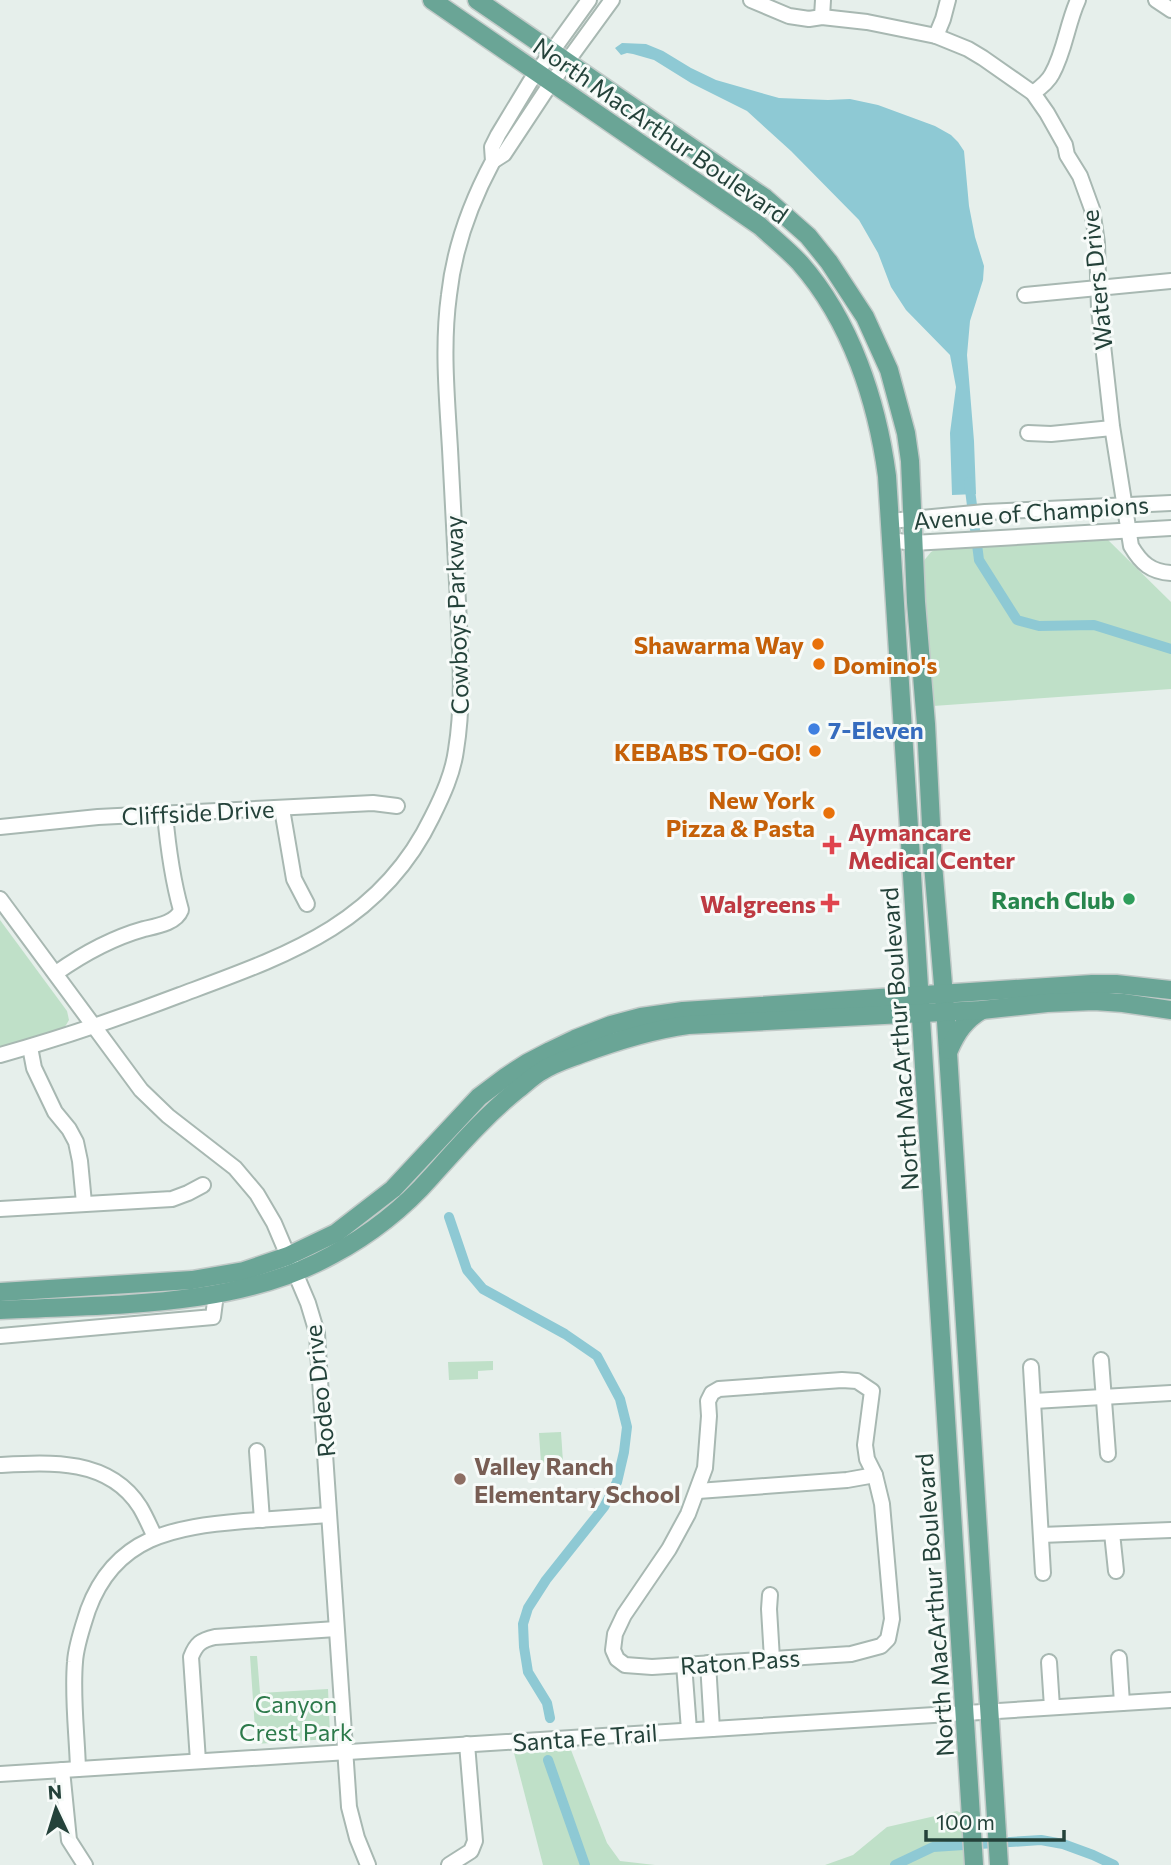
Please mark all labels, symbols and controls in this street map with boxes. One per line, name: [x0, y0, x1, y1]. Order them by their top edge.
street label: North MacArthur Boulevard: [528, 31, 794, 229]
street label: Waters Drive: [1074, 208, 1118, 352]
street label: Avenue of Champions: [912, 489, 1150, 535]
street label: Cowboys Parkway: [438, 515, 474, 715]
place label: Shawarma Way: [634, 630, 804, 659]
marker: Shawarma Way: [810, 636, 826, 652]
place label: Domino's: [833, 650, 937, 679]
marker: Domino's: [811, 656, 827, 672]
place label: 7-Eleven: [828, 715, 924, 744]
marker: 7-Eleven: [806, 721, 822, 737]
place label: KEBABS TO-GO!: [614, 737, 801, 766]
marker: KEBABS TO-GO!: [807, 743, 823, 759]
place label: New York Pizza & Pasta: [666, 785, 815, 842]
street label: Cliffside Drive: [121, 794, 275, 830]
marker: New York Pizza & Pasta: [821, 805, 837, 821]
place label: Aymancare Medical Center: [848, 817, 1015, 874]
marker: Aymancare Medical Center: [822, 835, 842, 855]
place label: Ranch Club: [991, 885, 1115, 914]
street label: North MacArthur Boulevard: [874, 886, 924, 1192]
place label: Walgreens: [700, 889, 816, 918]
marker: Ranch Club: [1121, 891, 1137, 907]
marker: Walgreens: [822, 895, 838, 911]
street label: Rodeo Drive: [298, 1323, 340, 1459]
place label: Valley Ranch Elementary School: [474, 1451, 681, 1508]
street label: North MacArthur Boulevard: [909, 1452, 959, 1758]
marker: Valley Ranch Elementary School: [452, 1471, 468, 1487]
street label: Raton Pass: [679, 1642, 801, 1680]
park label: Canyon Crest Park: [239, 1689, 353, 1746]
street label: Santa Fe Trail: [511, 1717, 659, 1757]
north arrow: [21, 1774, 91, 1844]
text: N: [47, 1780, 63, 1804]
scale bar: [926, 1798, 1064, 1842]
text: 100 m: [936, 1809, 995, 1834]

